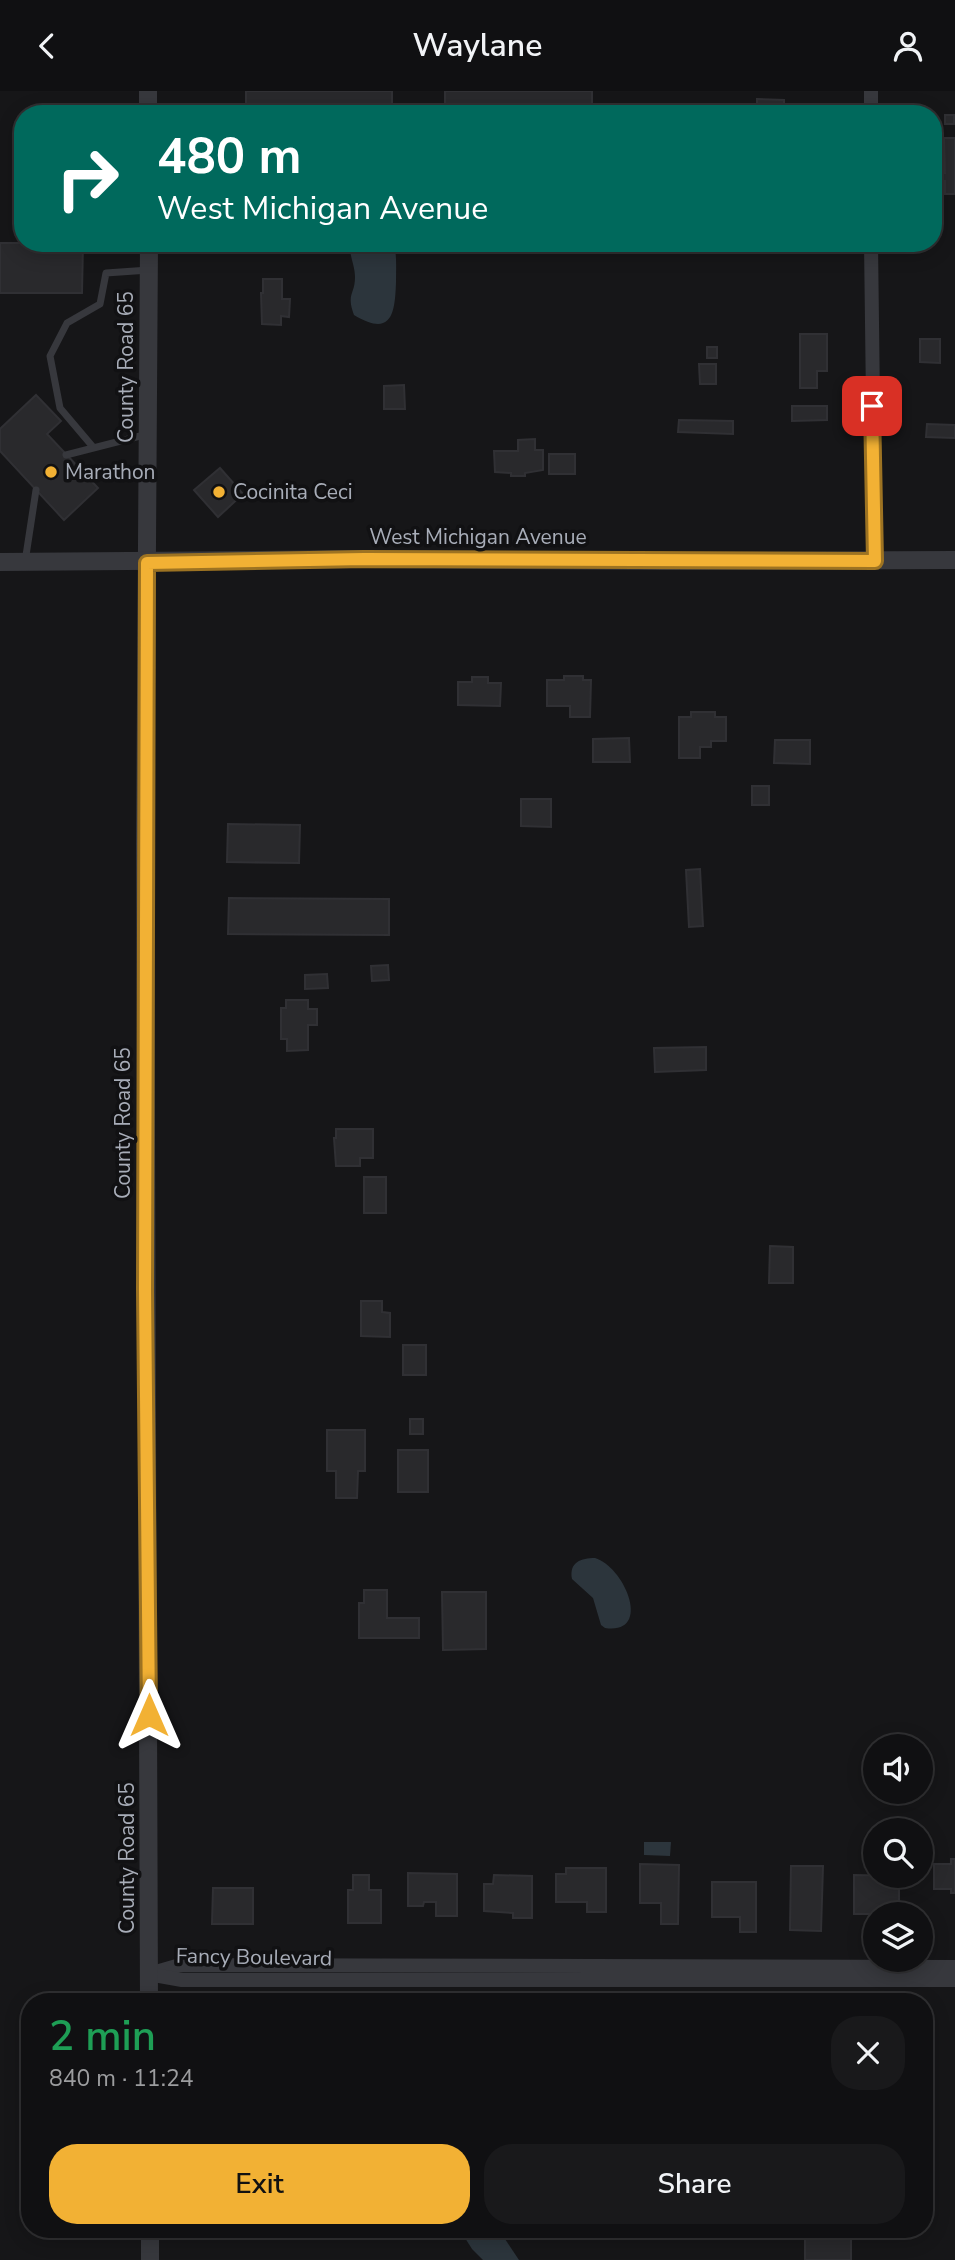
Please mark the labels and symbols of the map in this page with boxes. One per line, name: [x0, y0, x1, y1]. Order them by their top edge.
street label: County Road 65: [112, 291, 140, 443]
pin: [842, 376, 902, 436]
place label: Marathon: [65, 458, 156, 486]
marker: Marathon: [43, 464, 59, 480]
place label: Cocinita Ceci: [233, 478, 353, 506]
marker: Cocinita Ceci: [211, 484, 227, 500]
street label: West Michigan Avenue: [369, 523, 587, 551]
street label: County Road 65: [109, 1047, 137, 1199]
position arrow: [112, 1678, 186, 1752]
street label: County Road 65: [113, 1782, 141, 1934]
street label: Fancy Boulevard: [176, 1942, 332, 1972]

